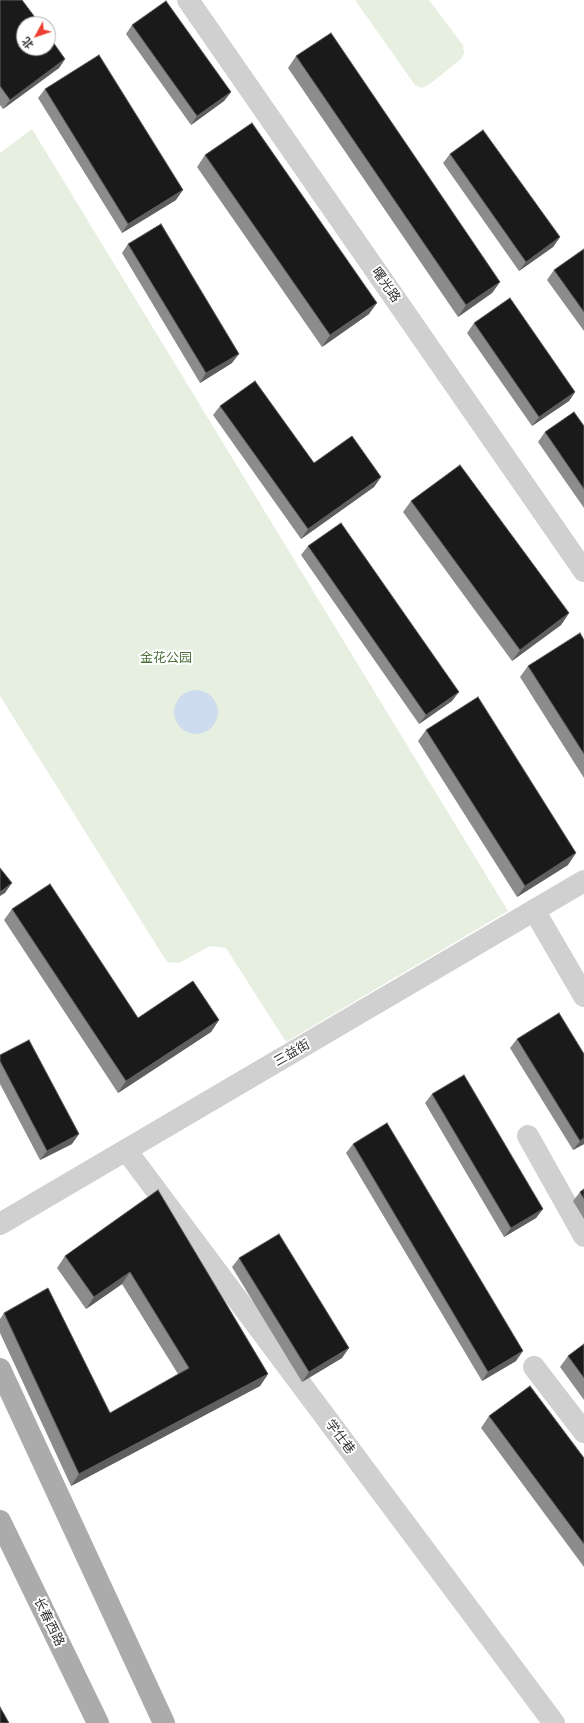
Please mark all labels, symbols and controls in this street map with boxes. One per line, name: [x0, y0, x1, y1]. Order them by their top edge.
north arrow: [16, 16, 56, 56]
text: 北: [19, 34, 36, 52]
street label: 曙光路: [368, 265, 404, 305]
park label: 金花公园: [140, 650, 192, 666]
street label: 三益街: [271, 1036, 313, 1070]
street label: 学仕巷: [322, 1417, 358, 1457]
street label: 长春西路: [31, 1595, 67, 1649]

